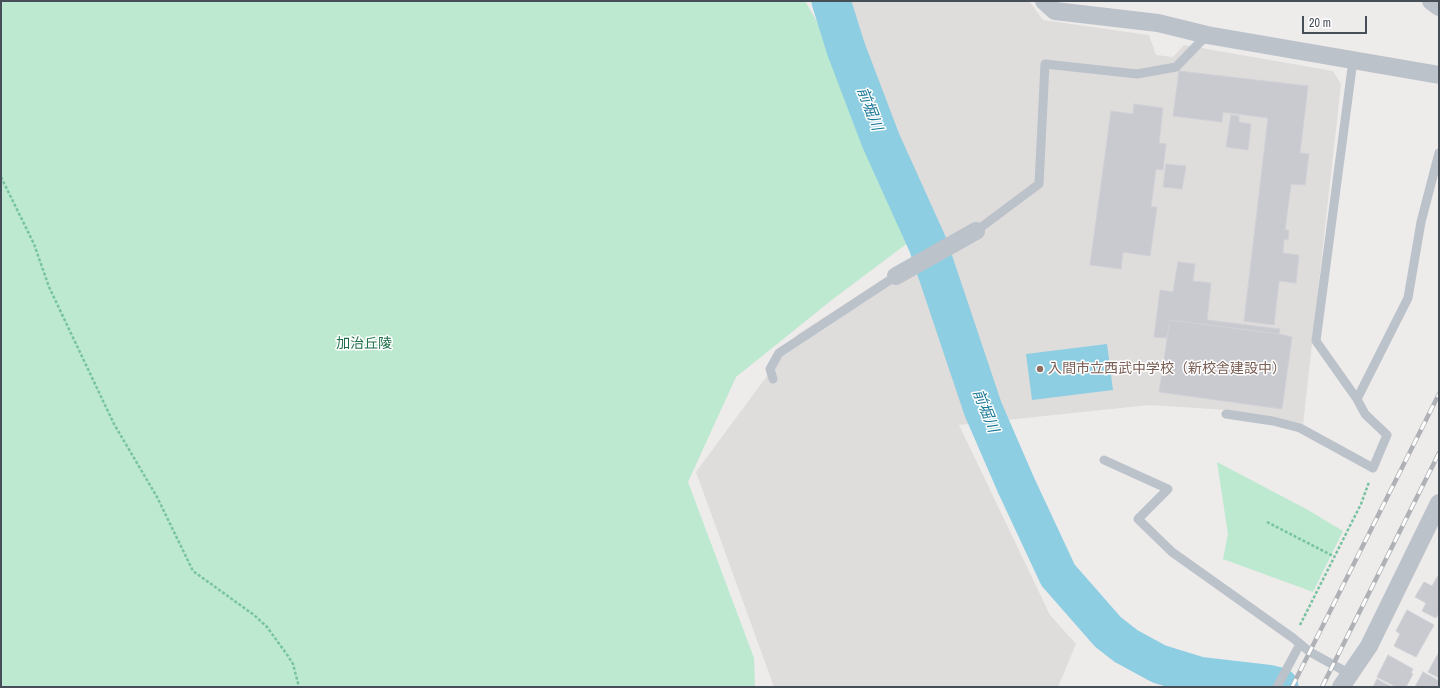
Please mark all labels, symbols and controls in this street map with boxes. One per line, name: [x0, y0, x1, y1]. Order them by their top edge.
scale bar: [1304, 8, 1369, 34]
text: 20 m: [1309, 15, 1331, 31]
water label: 前堀川: [853, 85, 885, 133]
park label: 加治丘陵: [336, 336, 392, 352]
place label: 入間市立西武中学校（新校舎建設中）: [1048, 361, 1286, 377]
marker: 入間市立西武中学校（新校舎建設中）: [1035, 364, 1045, 374]
water label: 前堀川: [968, 387, 1002, 435]

